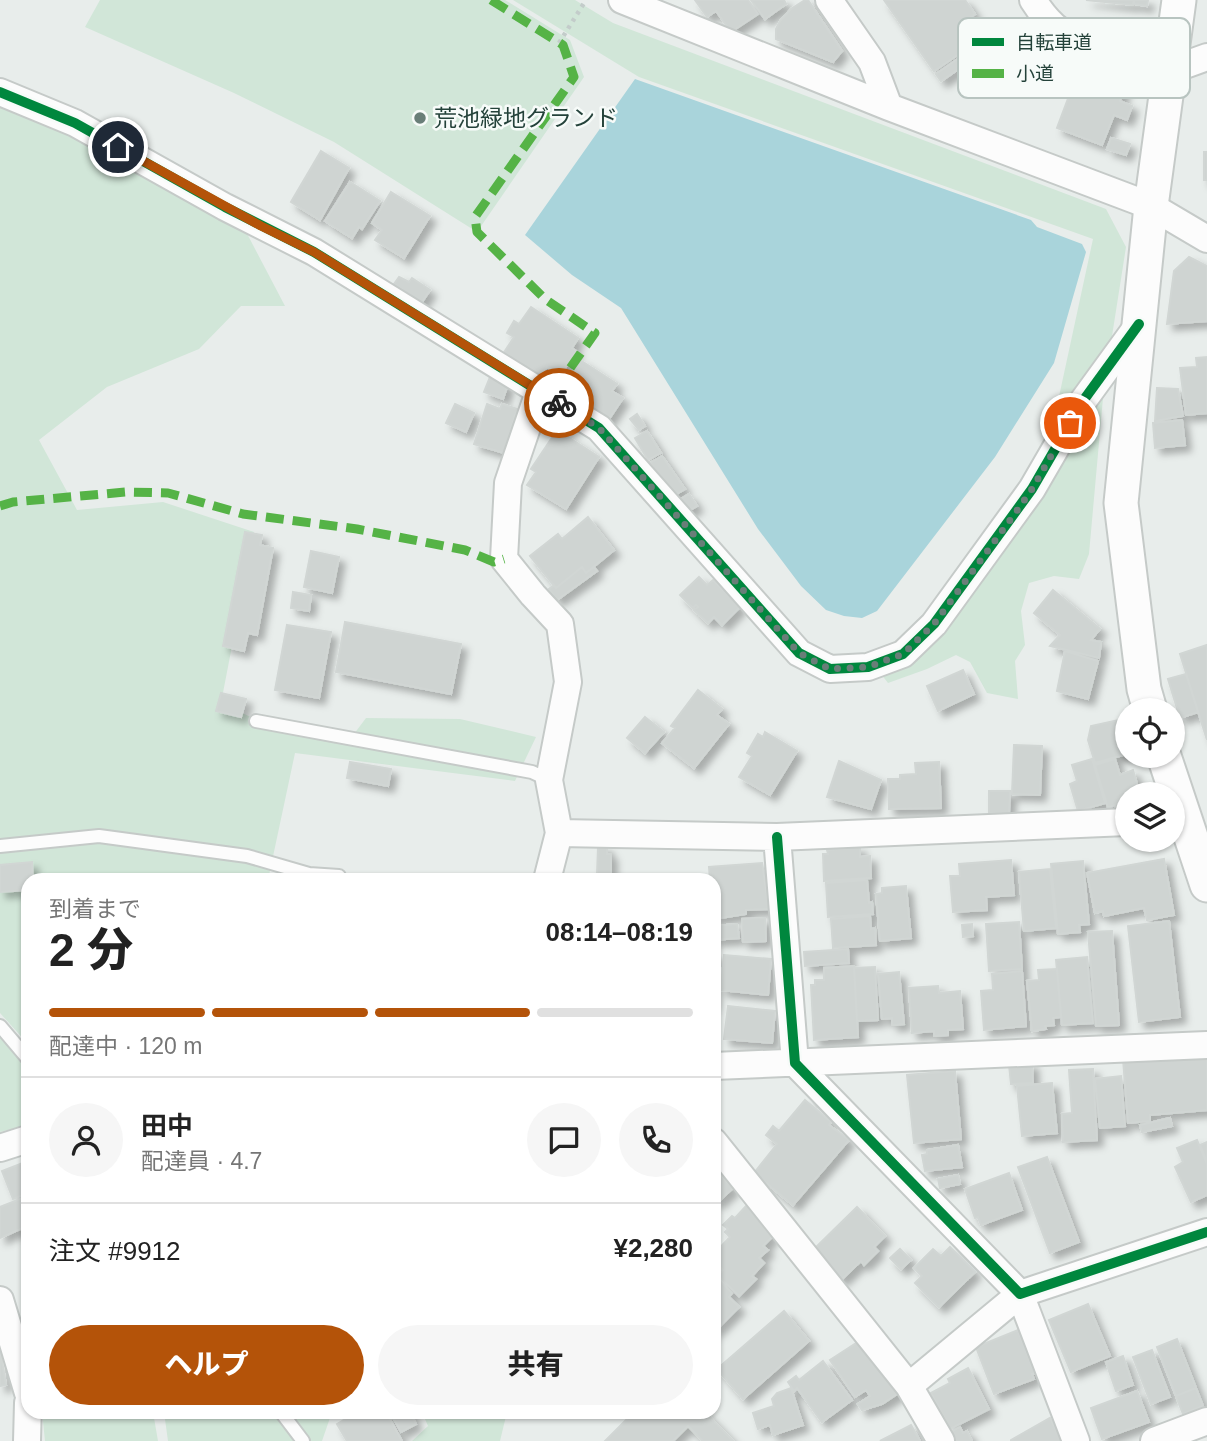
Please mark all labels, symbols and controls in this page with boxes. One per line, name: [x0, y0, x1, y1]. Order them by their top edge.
legend: [958, 18, 1190, 98]
text: 自転車道: [1016, 32, 1092, 53]
text: 小道: [1016, 63, 1054, 84]
place label: 荒池緑地グランド: [434, 105, 618, 131]
marker: 荒池緑地グランド: [412, 110, 428, 126]
pin: [88, 117, 148, 177]
icon: home: [99, 128, 137, 166]
courier: [524, 368, 594, 438]
icon: bike: [540, 384, 578, 422]
pin: [1040, 393, 1100, 453]
icon: bag: [1051, 404, 1089, 442]
map controls: [1115, 698, 1185, 852]
button: locate: [1115, 698, 1185, 768]
button: layers: [1115, 782, 1185, 852]
text: 到着まで: [49, 896, 141, 922]
text: 08:14–08:19: [546, 917, 693, 947]
text: 2 分: [49, 924, 133, 976]
text: 配達中 · 120 m: [49, 1033, 202, 1059]
button: person: [49, 1103, 123, 1177]
button: chat: [527, 1103, 601, 1177]
button: phone: [619, 1103, 693, 1177]
text: 田中: [141, 1111, 193, 1141]
text: 配達員 · 4.7: [141, 1148, 262, 1174]
text: ¥2,280: [613, 1233, 693, 1263]
text: 注文 #9912: [49, 1236, 181, 1266]
button: ヘルプ: [49, 1325, 364, 1405]
button: 共有: [378, 1325, 693, 1405]

